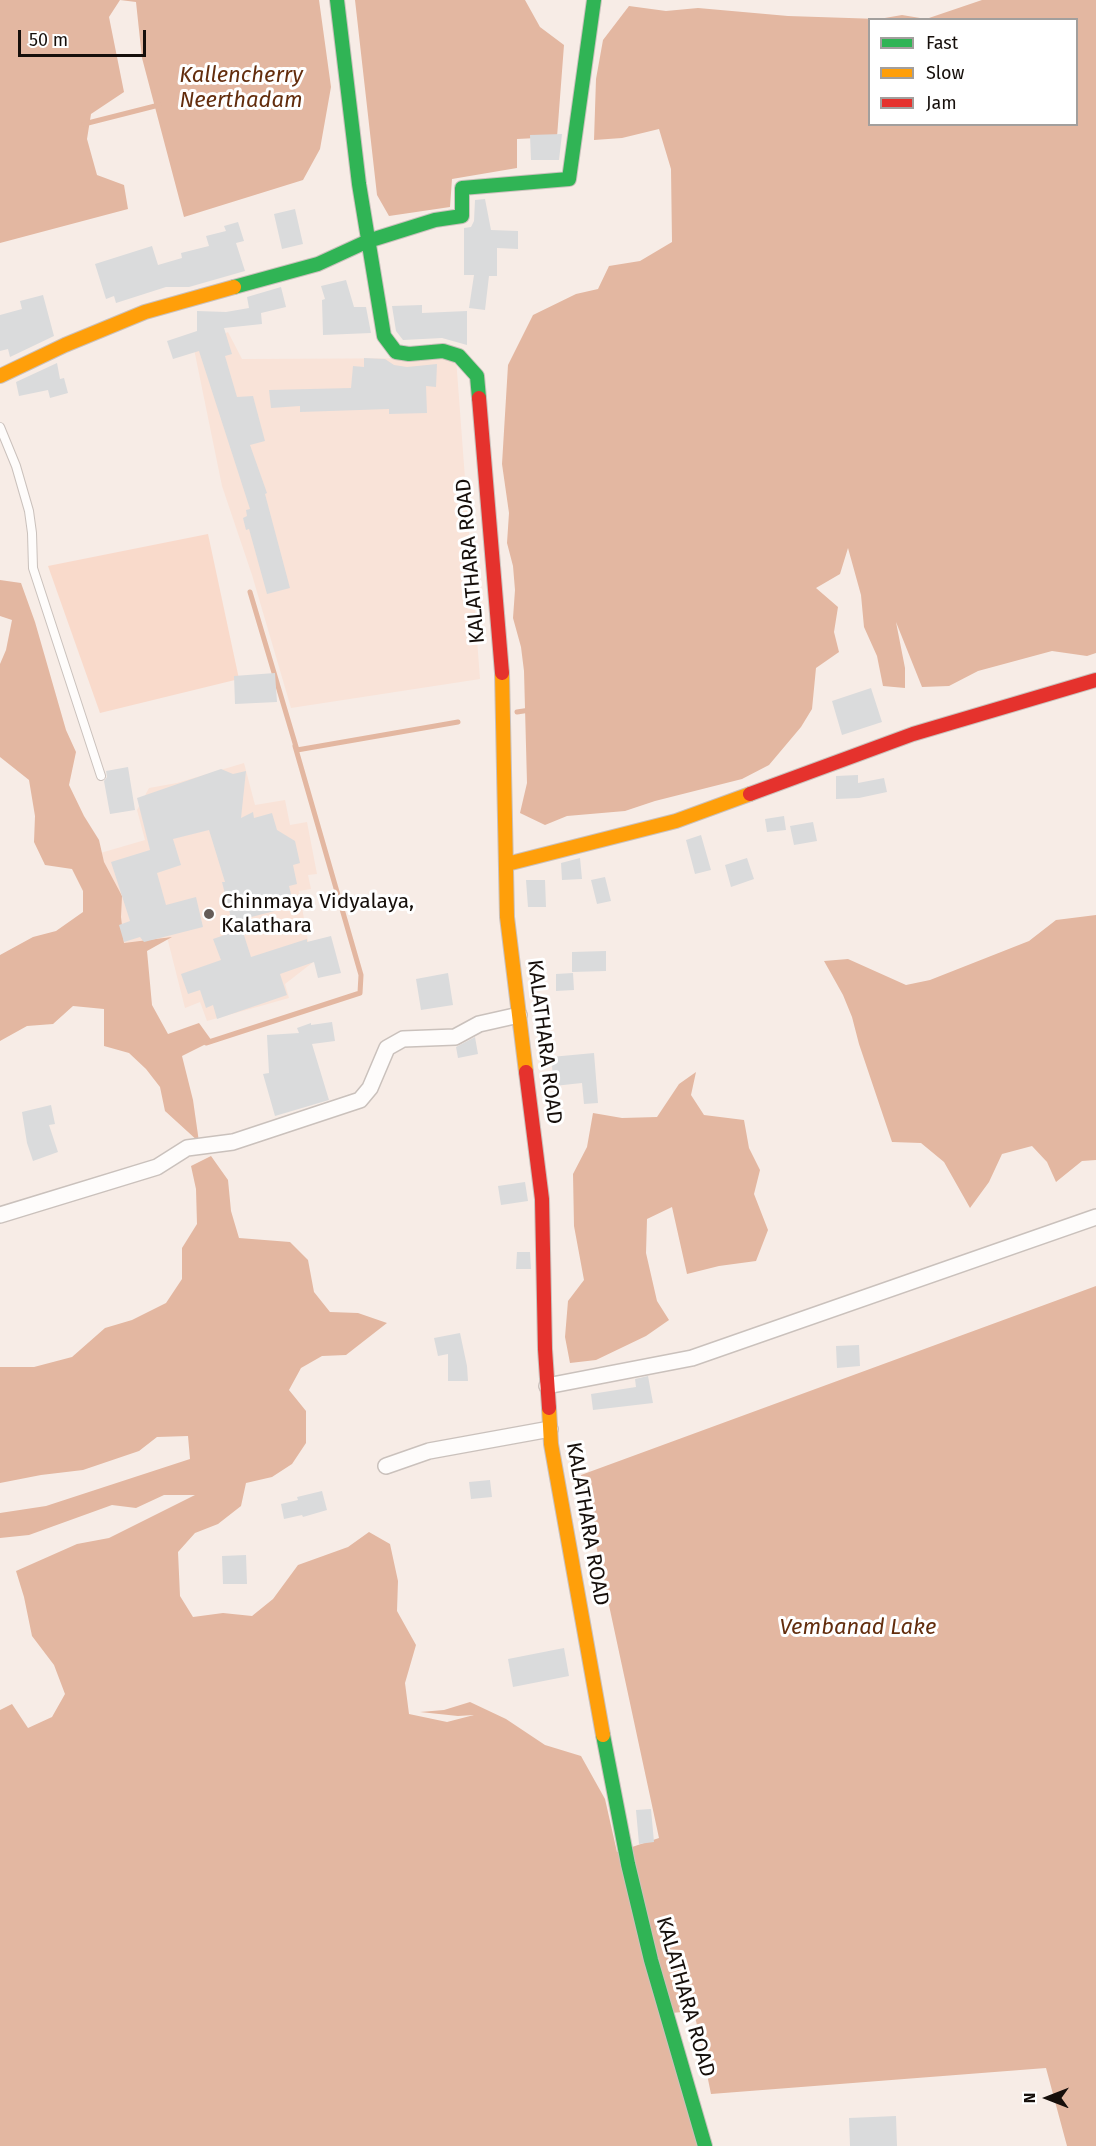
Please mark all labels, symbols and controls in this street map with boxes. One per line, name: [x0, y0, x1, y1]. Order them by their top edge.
scale bar: [21, 18, 148, 56]
legend: [868, 18, 1078, 126]
text: 50 m: [29, 29, 68, 51]
text: Fast: [926, 32, 958, 54]
text: Slow: [926, 62, 964, 84]
water label: Kallencherry Neerthadam: [179, 63, 303, 114]
text: Jam: [926, 92, 957, 114]
street label: KALATHARA ROAD: [451, 477, 491, 645]
place label: Chinmaya Vidyalaya, Kalathara: [221, 889, 414, 939]
marker: Chinmaya Vidyalaya, Kalathara: [202, 907, 216, 921]
street label: KALATHARA ROAD: [521, 958, 567, 1126]
street label: KALATHARA ROAD: [560, 1440, 614, 1608]
water label: Vembanad Lake: [780, 1615, 936, 1641]
street label: KALATHARA ROAD: [650, 1914, 720, 2080]
north arrow: [1018, 2068, 1078, 2128]
text: N: [1020, 2093, 1039, 2103]

